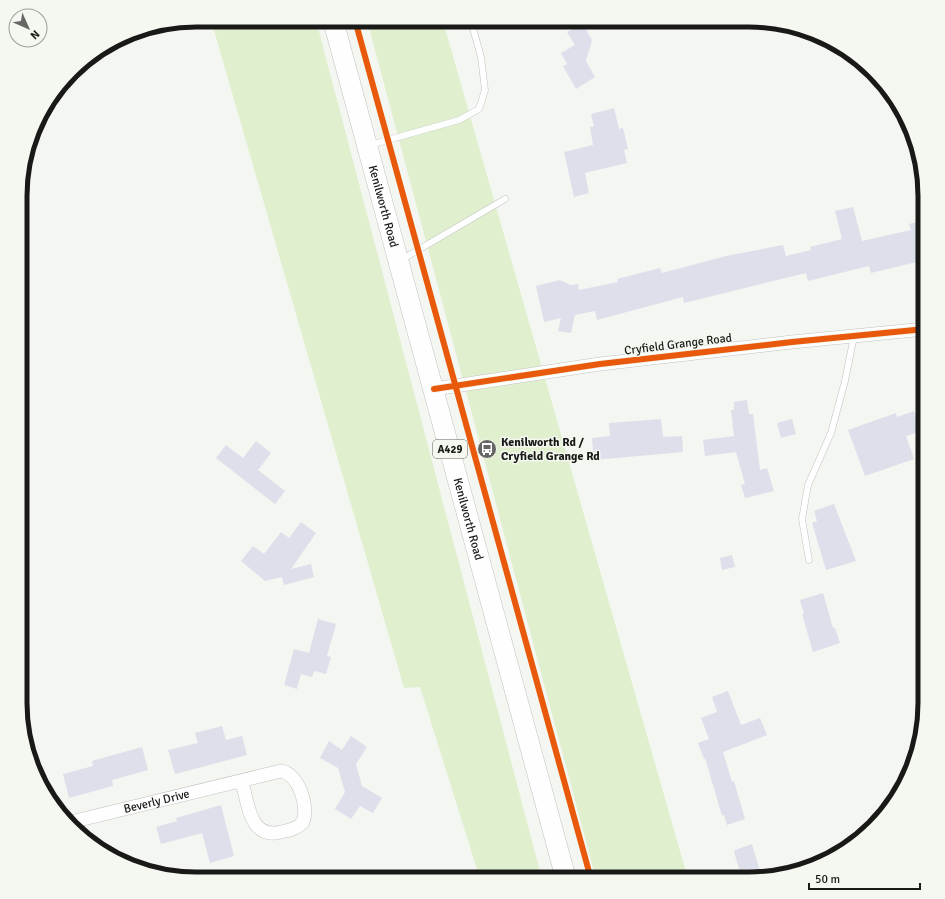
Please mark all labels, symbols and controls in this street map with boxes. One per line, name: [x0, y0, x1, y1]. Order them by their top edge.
north arrow: [8, 8, 48, 48]
text: N: [27, 27, 42, 42]
street label: Kenilworth Road: [365, 164, 401, 249]
street label: Cryfield Grange Road: [623, 330, 733, 359]
place label: Kenilworth Rd / Cryfield Grange Rd: [501, 435, 600, 464]
bus stop icon: Kenilworth Rd / Cryfield Grange Rd: [476, 438, 498, 460]
road number: A429: [433, 440, 467, 458]
street label: Kenilworth Road: [450, 476, 486, 562]
street label: Beverly Drive: [122, 786, 191, 817]
scale bar: [809, 865, 920, 891]
text: 50 m: [815, 872, 840, 887]

